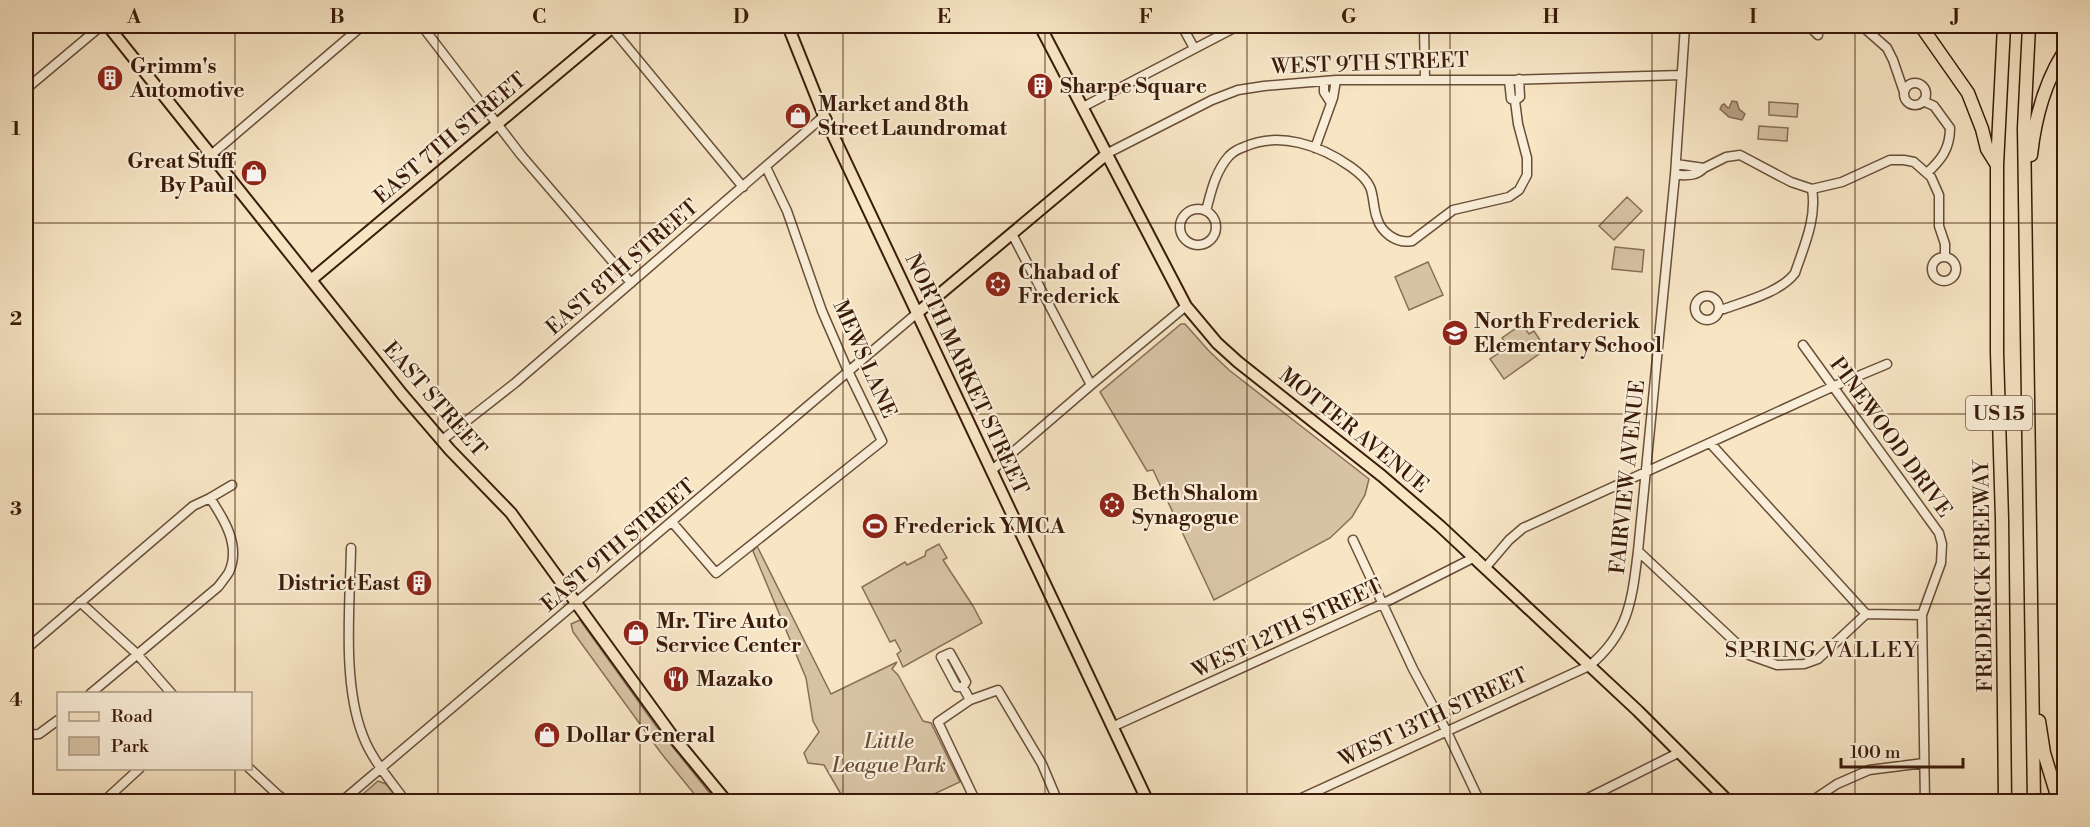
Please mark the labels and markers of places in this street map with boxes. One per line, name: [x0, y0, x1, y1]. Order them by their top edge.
place label: Grimm's Automotive: [129, 54, 245, 104]
building icon: Grimm's Automotive: [95, 63, 125, 93]
building icon: Sharpe Square: [1025, 71, 1055, 101]
place label: Sharpe Square: [1060, 74, 1207, 100]
place label: Market and 8th Street Laundromat: [818, 92, 1007, 142]
shop icon: Market and 8th Street Laundromat: [783, 101, 813, 131]
place label: Great Stuff By Paul: [127, 149, 237, 199]
shop icon: Great Stuff By Paul: [239, 158, 269, 188]
place label: Chabad of Frederick: [1018, 260, 1121, 310]
synagogue icon: Chabad of Frederick: [983, 269, 1013, 299]
place label: North Frederick Elementary School: [1474, 309, 1662, 359]
school or university icon: North Frederick Elementary School: [1440, 318, 1470, 348]
place label: Beth Shalom Synagogue: [1132, 481, 1258, 531]
synagogue icon: Beth Shalom Synagogue: [1097, 490, 1127, 520]
sports icon: Frederick YMCA: [860, 511, 890, 541]
place label: Frederick YMCA: [894, 514, 1066, 540]
building icon: District East: [404, 568, 434, 598]
place label: District East: [278, 571, 401, 597]
place label: Mr. Tire Auto Service Center: [656, 609, 802, 659]
shop icon: Mr. Tire Auto Service Center: [621, 618, 651, 648]
restaurant icon: Mazako: [661, 664, 691, 694]
place label: Mazako: [696, 667, 773, 693]
shop icon: Dollar General: [532, 720, 562, 750]
place label: Dollar General: [566, 723, 715, 749]

